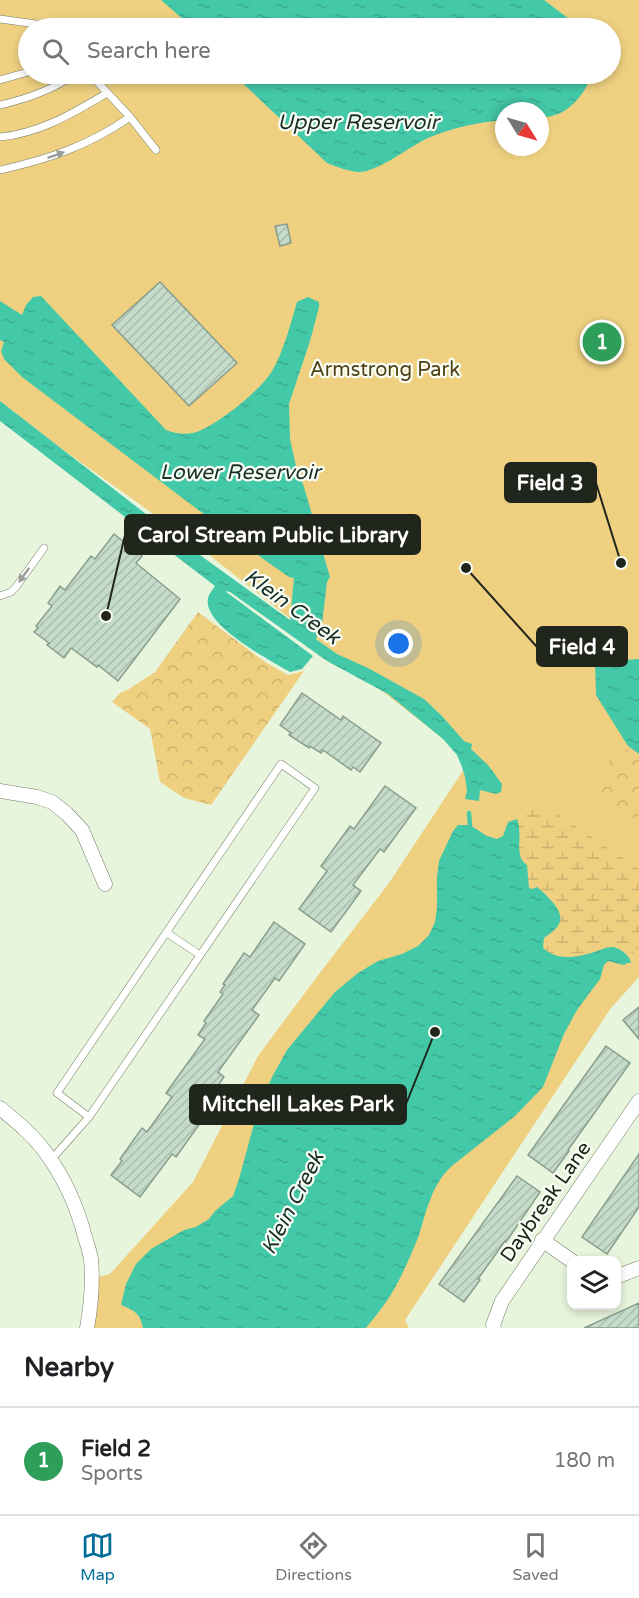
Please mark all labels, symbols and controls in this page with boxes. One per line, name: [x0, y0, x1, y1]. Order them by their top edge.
search box: [18, 18, 621, 84]
icon: search: [39, 35, 72, 68]
text: Search here: [87, 38, 211, 64]
north arrow: [495, 102, 549, 156]
water label: Upper Reservoir: [277, 110, 442, 135]
one-way arrow: [48, 150, 66, 160]
pin: 1: [582, 320, 622, 364]
park label: Armstrong Park: [310, 358, 460, 382]
water label: Lower Reservoir: [160, 460, 323, 485]
callout: Field 3: [505, 463, 596, 502]
text: Field 3: [517, 471, 583, 496]
callout: Carol Stream Public Library: [125, 515, 420, 554]
text: Carol Stream Public Library: [137, 523, 409, 548]
water label: Klein Creek: [239, 564, 346, 651]
one-way arrow: [19, 568, 31, 583]
callout: Field 4: [537, 627, 627, 666]
your location: [384, 629, 413, 658]
text: Field 4: [549, 635, 615, 660]
callout: Mitchell Lakes Park: [190, 1085, 406, 1124]
text: Mitchell Lakes Park: [202, 1092, 395, 1117]
street label: Daybreak Lane: [496, 1137, 596, 1267]
water label: Klein Creek: [256, 1146, 330, 1259]
map controls: [567, 1256, 621, 1310]
button: layers: [567, 1256, 621, 1310]
text: Nearby: [24, 1352, 114, 1383]
text: Field 2: [81, 1436, 151, 1462]
text: 1: [37, 1449, 50, 1473]
text: 180 m: [554, 1449, 615, 1473]
text: Sports: [81, 1462, 143, 1486]
tab: Map: [80, 1529, 115, 1585]
tab: Directions: [275, 1529, 352, 1585]
tab: Saved: [512, 1529, 559, 1585]

